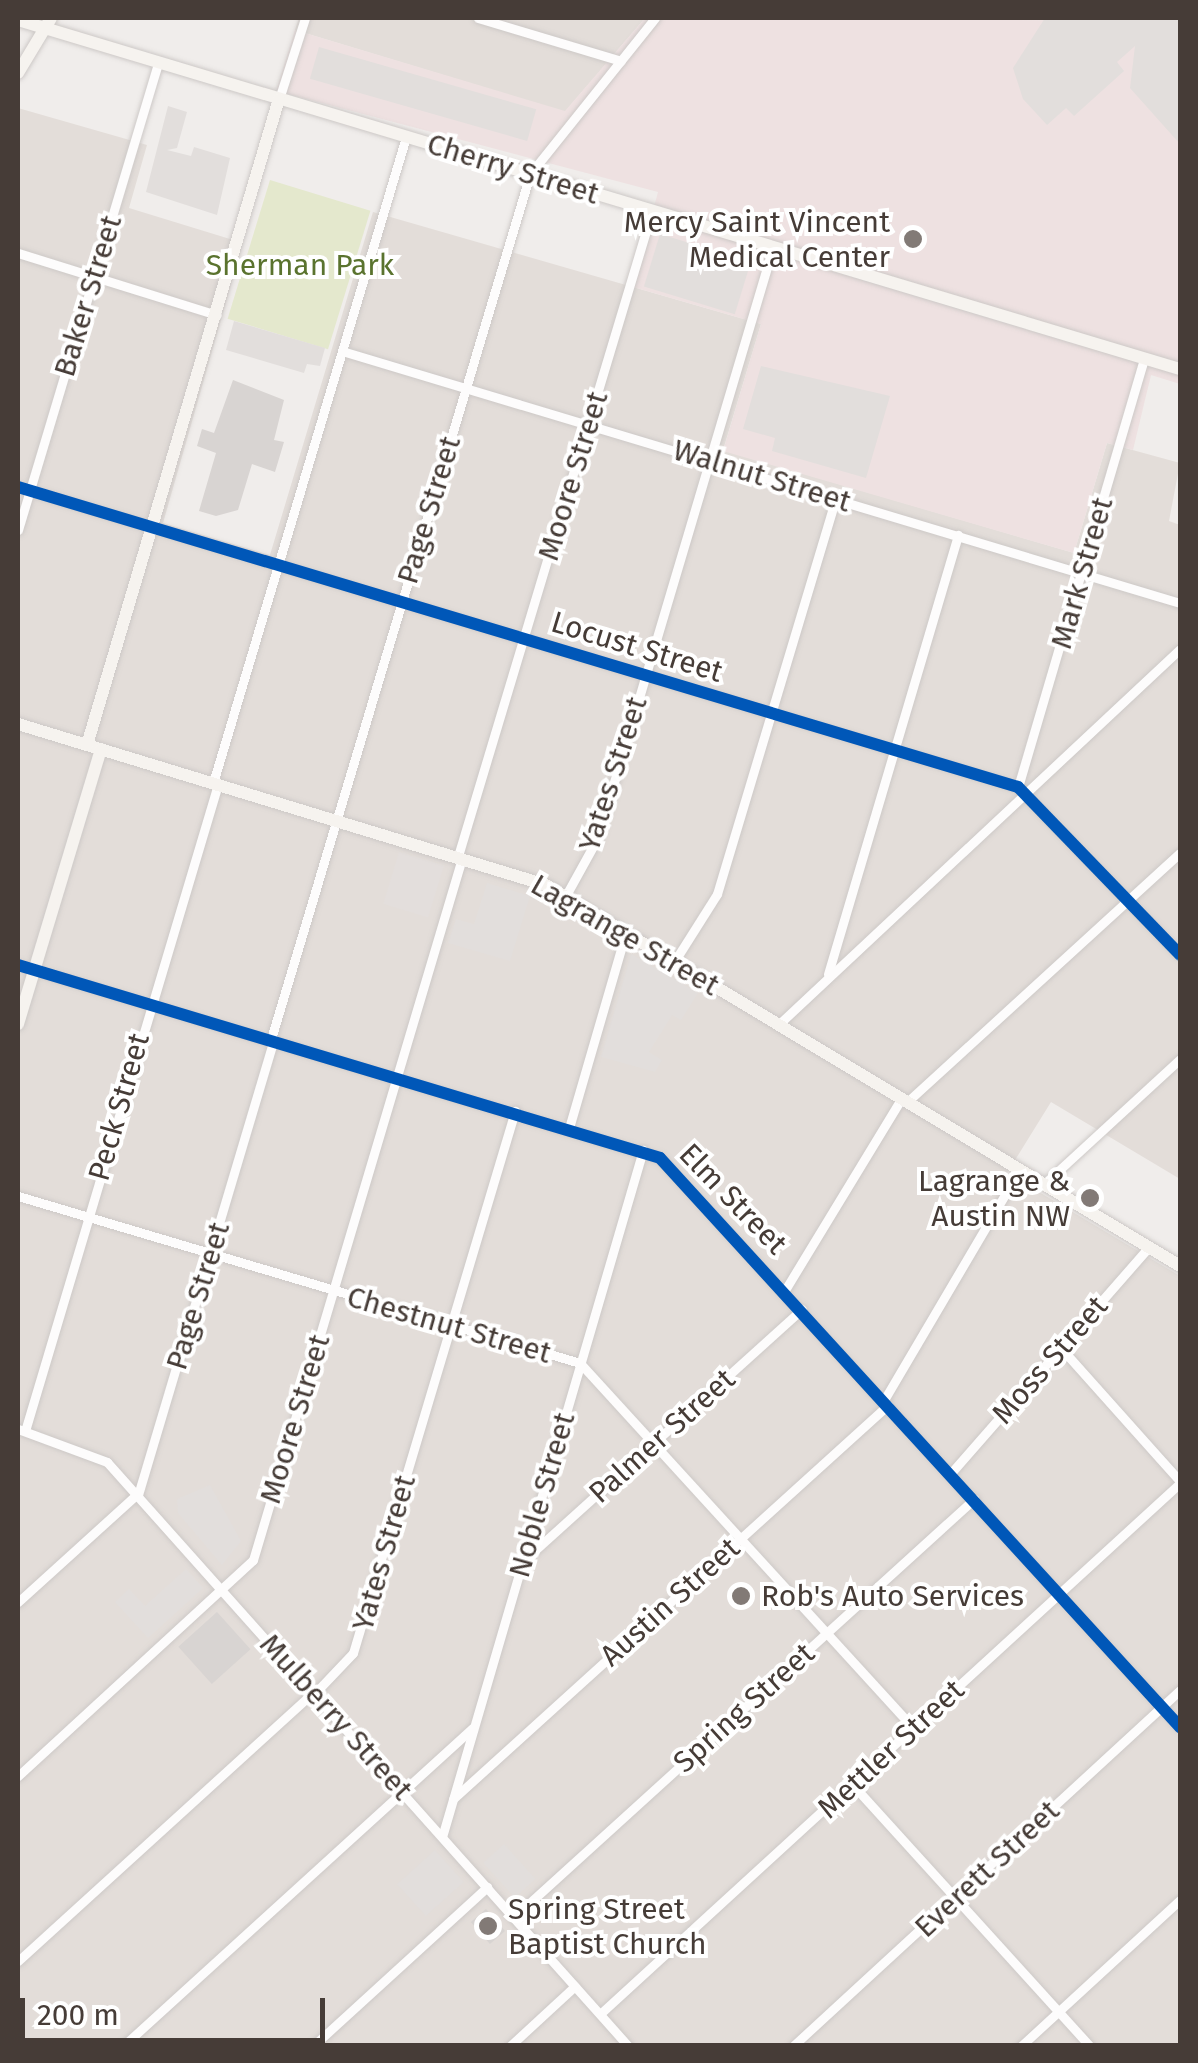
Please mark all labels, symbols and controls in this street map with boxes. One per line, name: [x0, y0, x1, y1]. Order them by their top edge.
street label: Cherry Street: [423, 126, 603, 212]
place label: Mercy Saint Vincent Medical Center: [624, 204, 890, 274]
street label: Baker Street: [46, 211, 130, 381]
marker: Mercy Saint Vincent Medical Center: [900, 226, 926, 252]
park label: Sherman Park: [206, 247, 394, 283]
street label: Moore Street: [530, 387, 616, 565]
street label: Page Street: [389, 432, 469, 588]
street label: Walnut Street: [669, 432, 855, 520]
street label: Mark Street: [1043, 493, 1121, 653]
street label: Locust Street: [547, 604, 727, 690]
street label: Yates Street: [571, 692, 655, 856]
street label: Lagrange Street: [524, 867, 726, 1003]
street label: Peck Street: [81, 1029, 157, 1185]
street label: Elm Street: [672, 1136, 794, 1262]
place label: Lagrange & Austin NW: [918, 1163, 1070, 1234]
marker: Lagrange & Austin NW: [1079, 1187, 1101, 1209]
street label: Page Street: [158, 1218, 238, 1374]
street label: Chestnut Street: [343, 1279, 555, 1371]
street label: Moss Street: [985, 1289, 1115, 1431]
street label: Moore Street: [252, 1330, 338, 1508]
street label: Palmer Street: [582, 1361, 742, 1511]
street label: Noble Street: [501, 1408, 583, 1582]
street label: Yates Street: [345, 1471, 423, 1635]
street label: Austin Street: [593, 1530, 747, 1674]
place label: Rob's Auto Services: [761, 1578, 1024, 1614]
marker: Rob's Auto Services: [730, 1585, 752, 1607]
street label: Mulberry Street: [252, 1627, 420, 1807]
street label: Spring Street: [666, 1635, 822, 1781]
street label: Mettler Street: [810, 1672, 972, 1826]
street label: Everett Street: [907, 1793, 1067, 1945]
place label: Spring Street Baptist Church: [508, 1891, 707, 1962]
marker: Spring Street Baptist Church: [477, 1915, 499, 1937]
scale bar: [25, 1978, 330, 2040]
text: 200 m: [37, 1997, 119, 2033]

